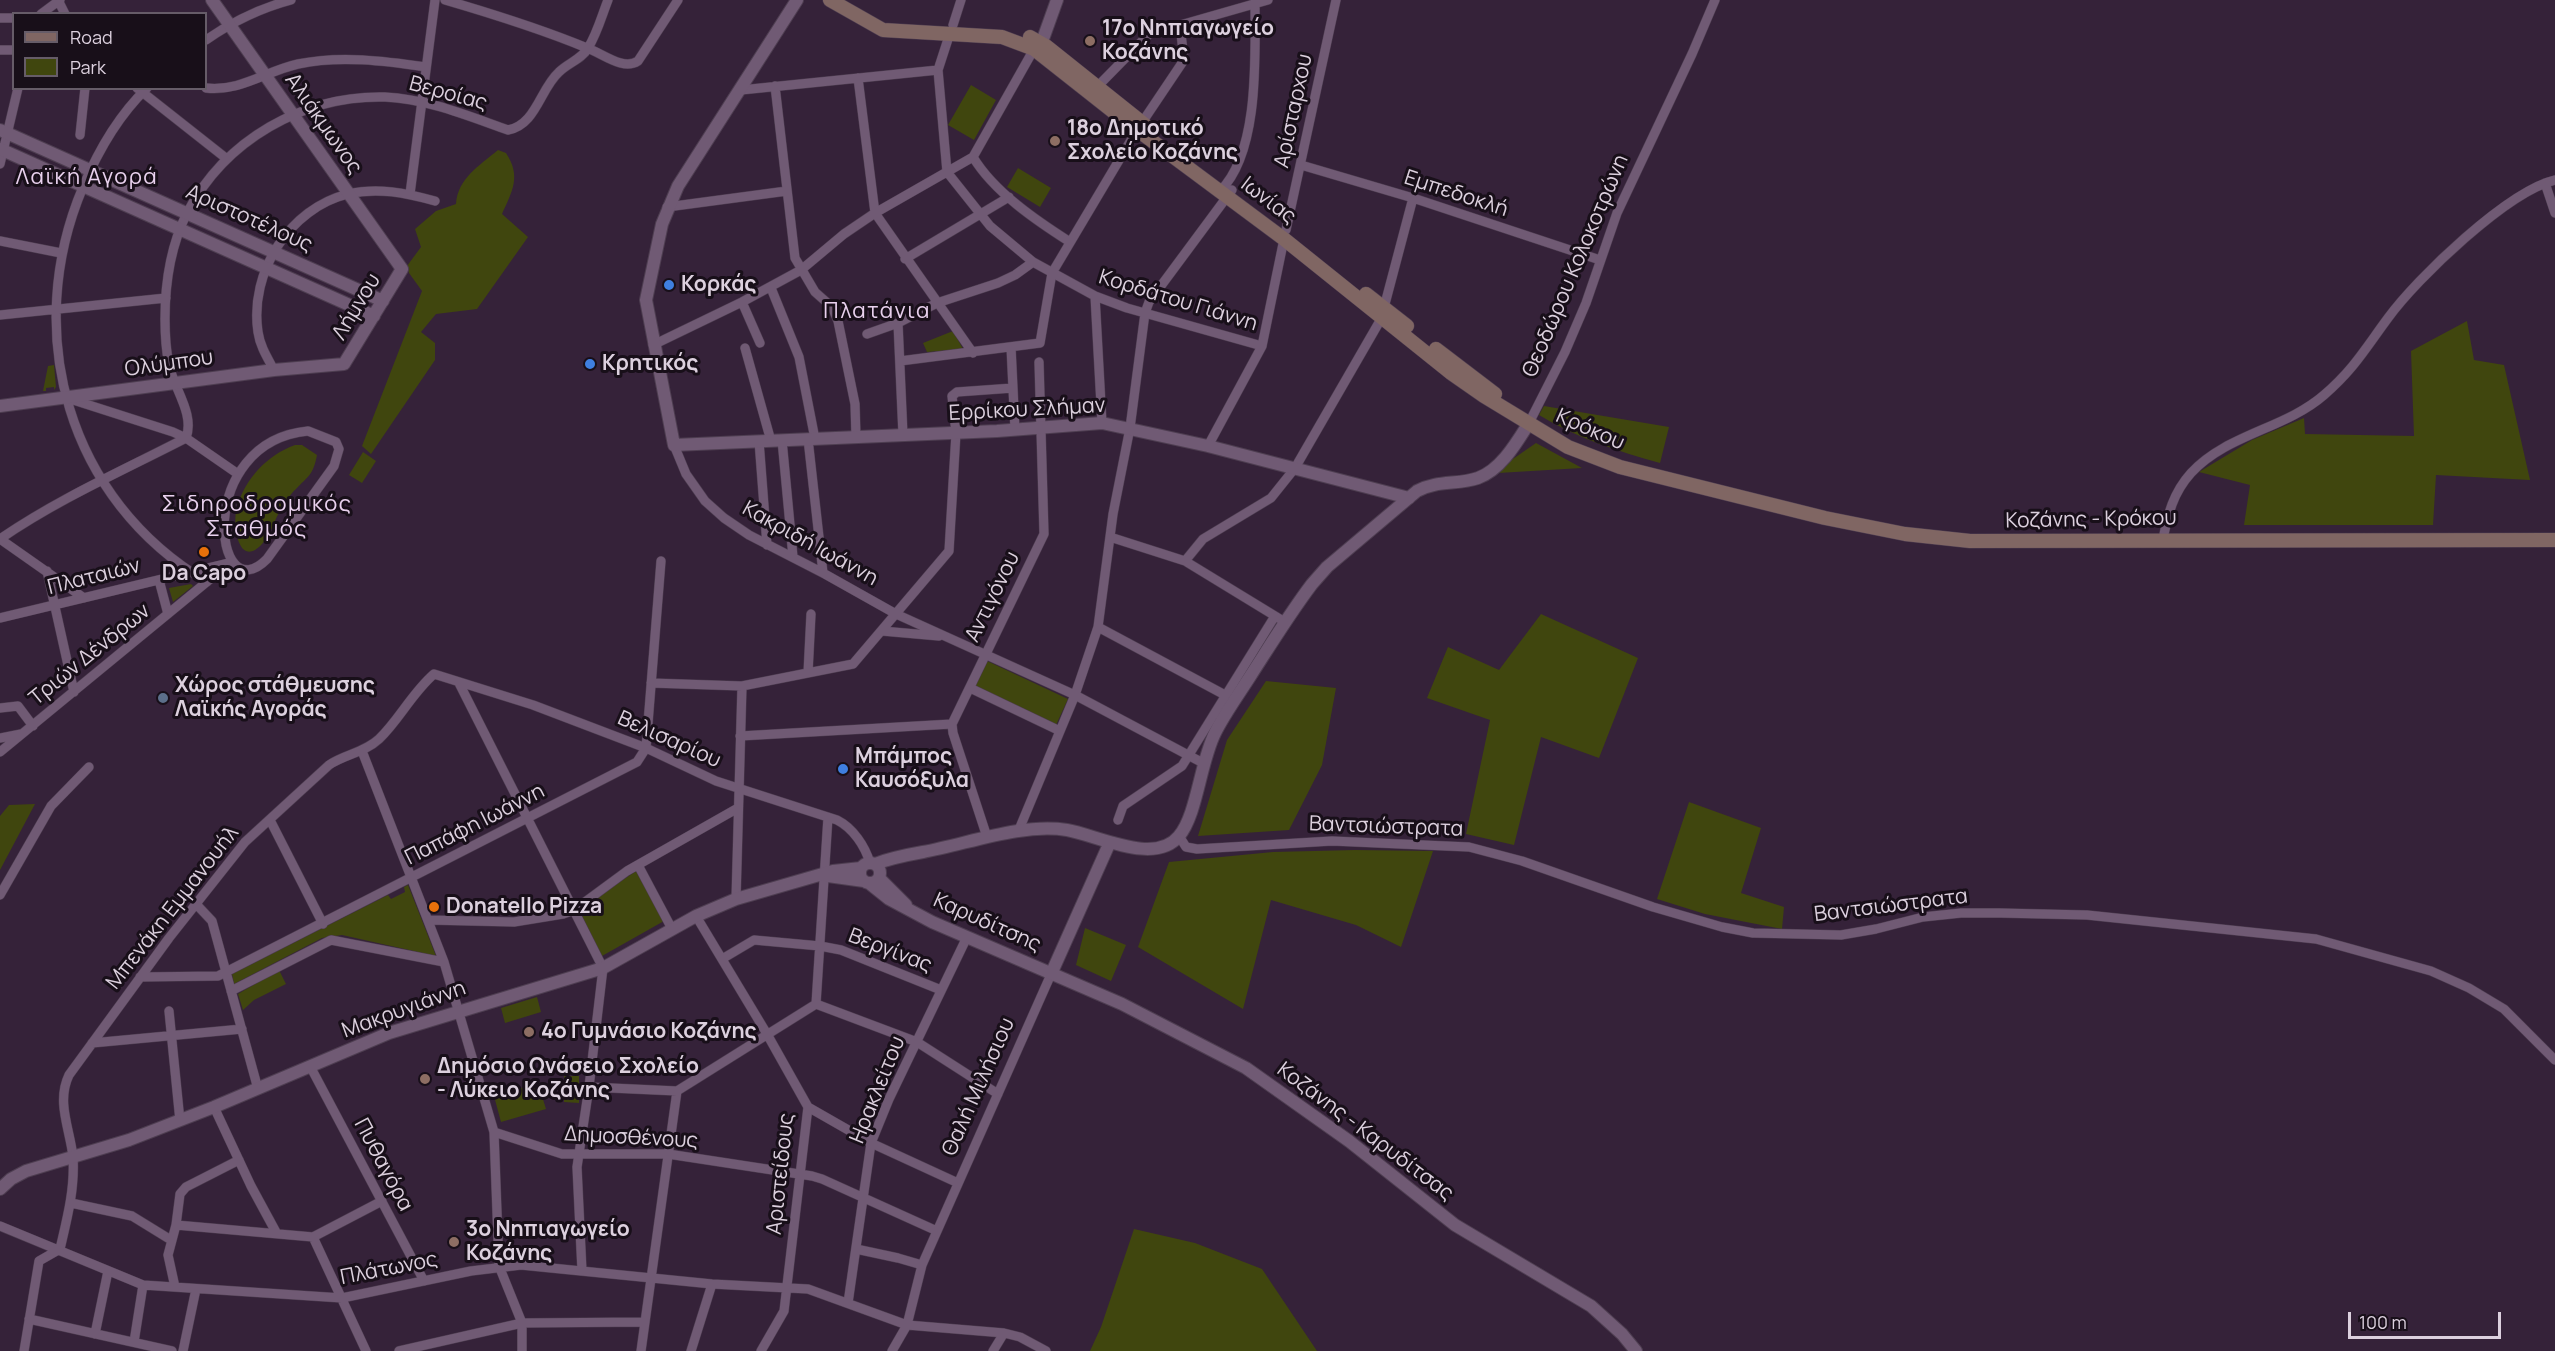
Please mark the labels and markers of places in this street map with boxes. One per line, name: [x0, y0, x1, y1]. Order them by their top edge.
place label: 17ο Νηπιαγωγείο Κοζάνης: [1102, 16, 1274, 66]
marker: 17ο Νηπιαγωγείο Κοζάνης: [1083, 34, 1097, 48]
place label: 18ο Δημοτικό Σχολείο Κοζάνης: [1067, 116, 1238, 166]
marker: 18ο Δημοτικό Σχολείο Κοζάνης: [1048, 134, 1062, 148]
place label: Κορκάς: [681, 272, 756, 298]
marker: Κορκάς: [662, 278, 676, 292]
place label: Κρητικός: [602, 351, 698, 377]
marker: Κρητικός: [583, 357, 597, 371]
marker: Da Capo: [197, 545, 211, 559]
place label: Da Capo: [162, 561, 246, 587]
place label: Χώρος στάθμευσης Λαϊκής Αγοράς: [175, 673, 375, 723]
marker: Χώρος στάθμευσης Λαϊκής Αγοράς: [156, 691, 170, 705]
place label: Μπάμπος Καυσόξυλα: [855, 744, 969, 794]
marker: Μπάμπος Καυσόξυλα: [836, 762, 850, 776]
place label: Donatello Pizza: [446, 894, 602, 920]
marker: Donatello Pizza: [427, 900, 441, 914]
place label: 4ο Γυμνάσιο Κοζάνης: [541, 1019, 757, 1045]
marker: 4ο Γυμνάσιο Κοζάνης: [522, 1025, 536, 1039]
place label: Δημόσιο Ωνάσειο Σχολείο - Λύκειο Κοζάνης: [437, 1054, 699, 1104]
marker: Δημόσιο Ωνάσειο Σχολείο - Λύκειο Κοζάνης: [418, 1072, 432, 1086]
place label: 3ο Νηπιαγωγείο Κοζάνης: [466, 1217, 630, 1267]
marker: 3ο Νηπιαγωγείο Κοζάνης: [447, 1235, 461, 1249]

